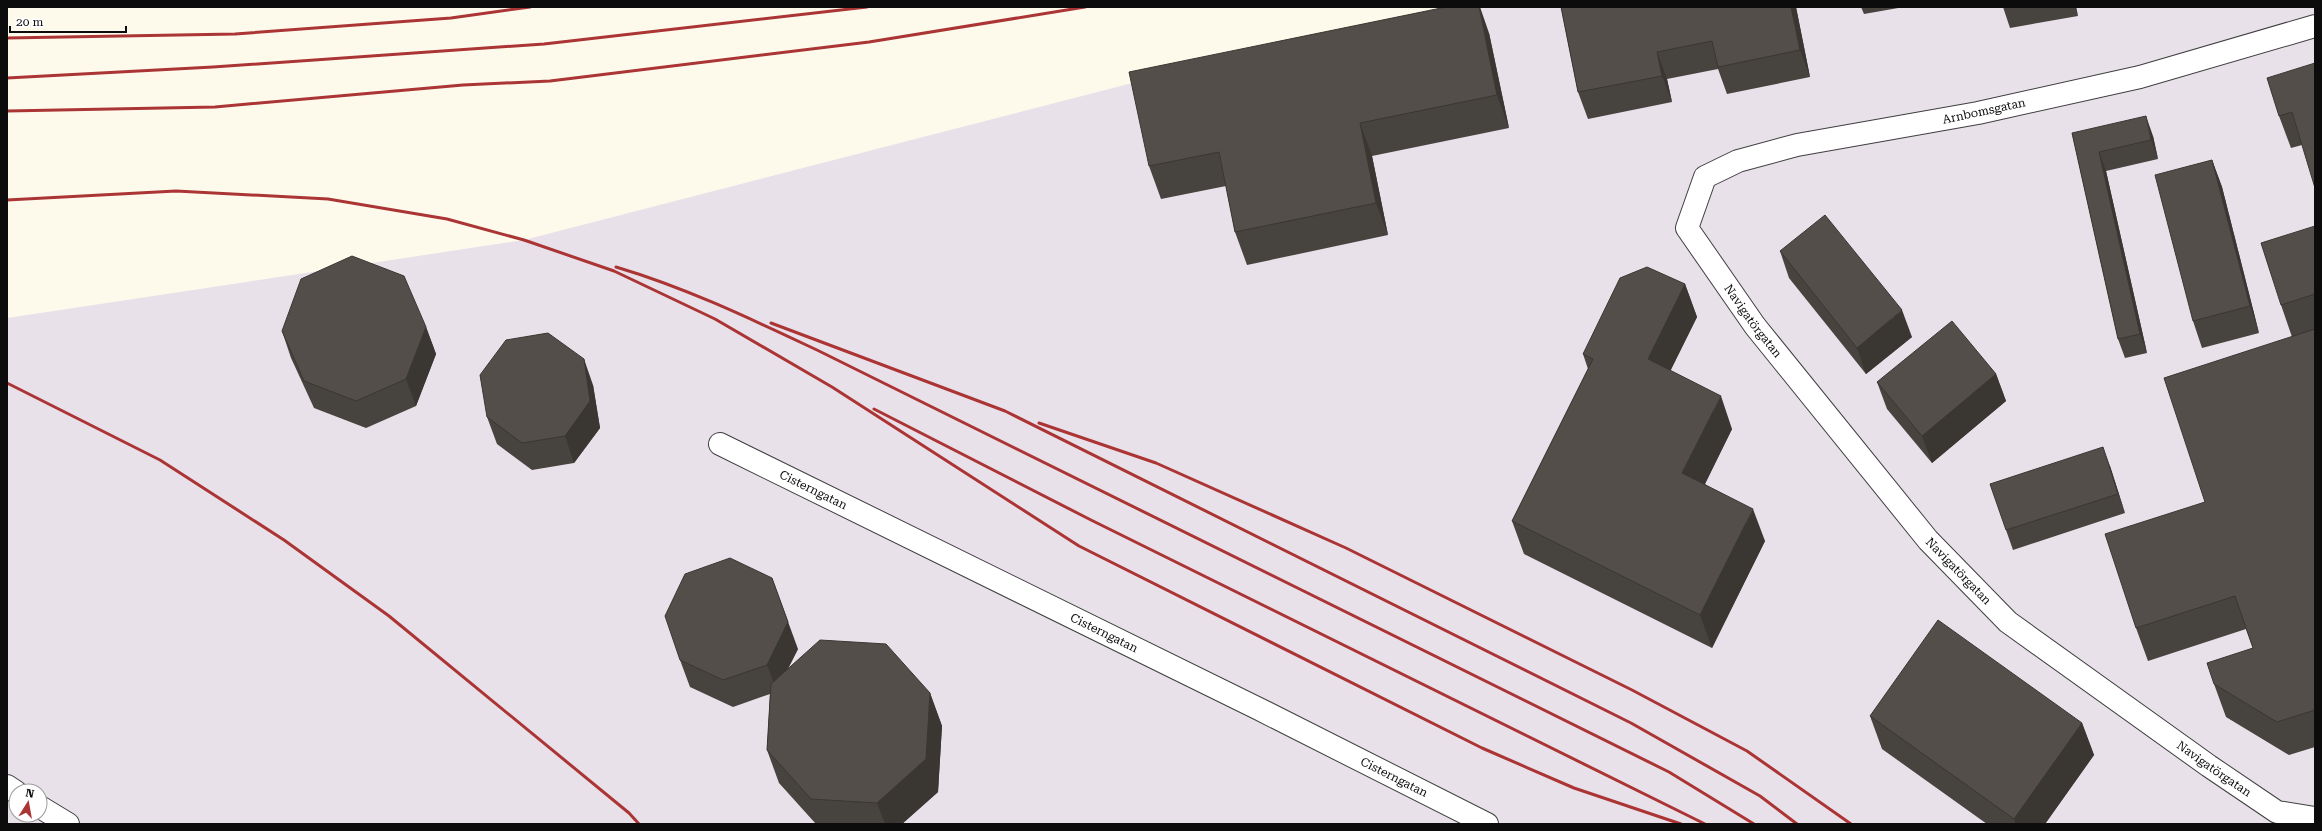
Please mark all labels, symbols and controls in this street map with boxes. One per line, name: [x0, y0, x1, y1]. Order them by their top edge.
scale bar: [10, 8, 126, 34]
text: 20 m: [16, 15, 43, 29]
street label: Arnbomsgatan: [1941, 95, 2027, 127]
street label: Navigatörgatan: [1721, 282, 1785, 361]
street label: Cisterngatan: [777, 467, 850, 513]
street label: Navigatörgatan: [1923, 535, 1994, 608]
street label: Cisterngatan: [1068, 610, 1140, 655]
street label: Navigatörgatan: [2174, 738, 2254, 800]
street label: Cisterngatan: [1358, 754, 1430, 800]
north arrow: [8, 783, 48, 823]
text: N: [24, 786, 36, 801]

